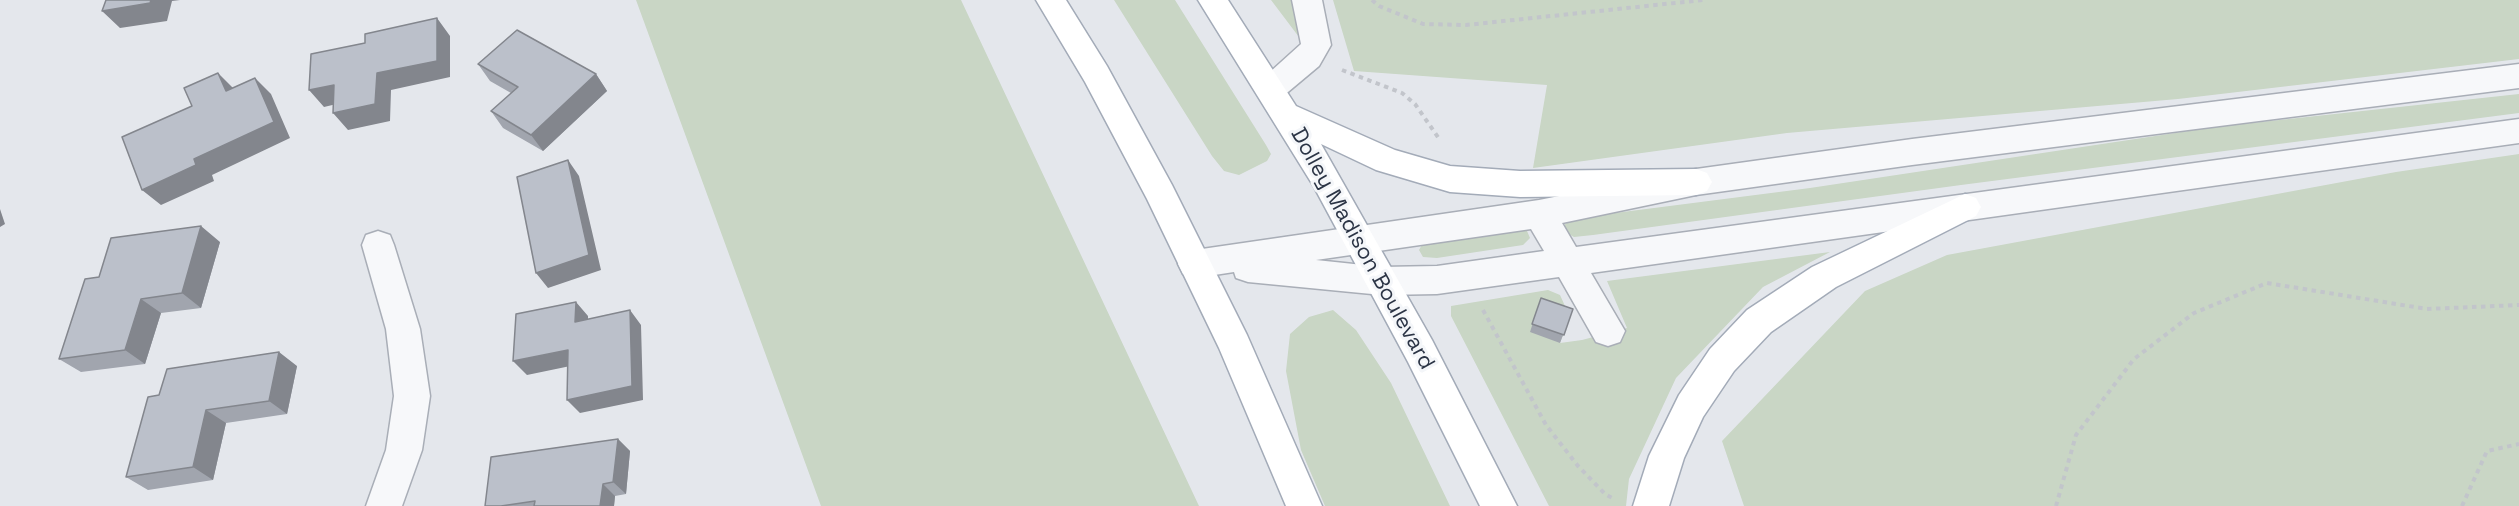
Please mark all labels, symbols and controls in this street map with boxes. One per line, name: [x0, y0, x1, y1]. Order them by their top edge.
street label: Dolley Madison Boulevard: [1284, 124, 1440, 374]

